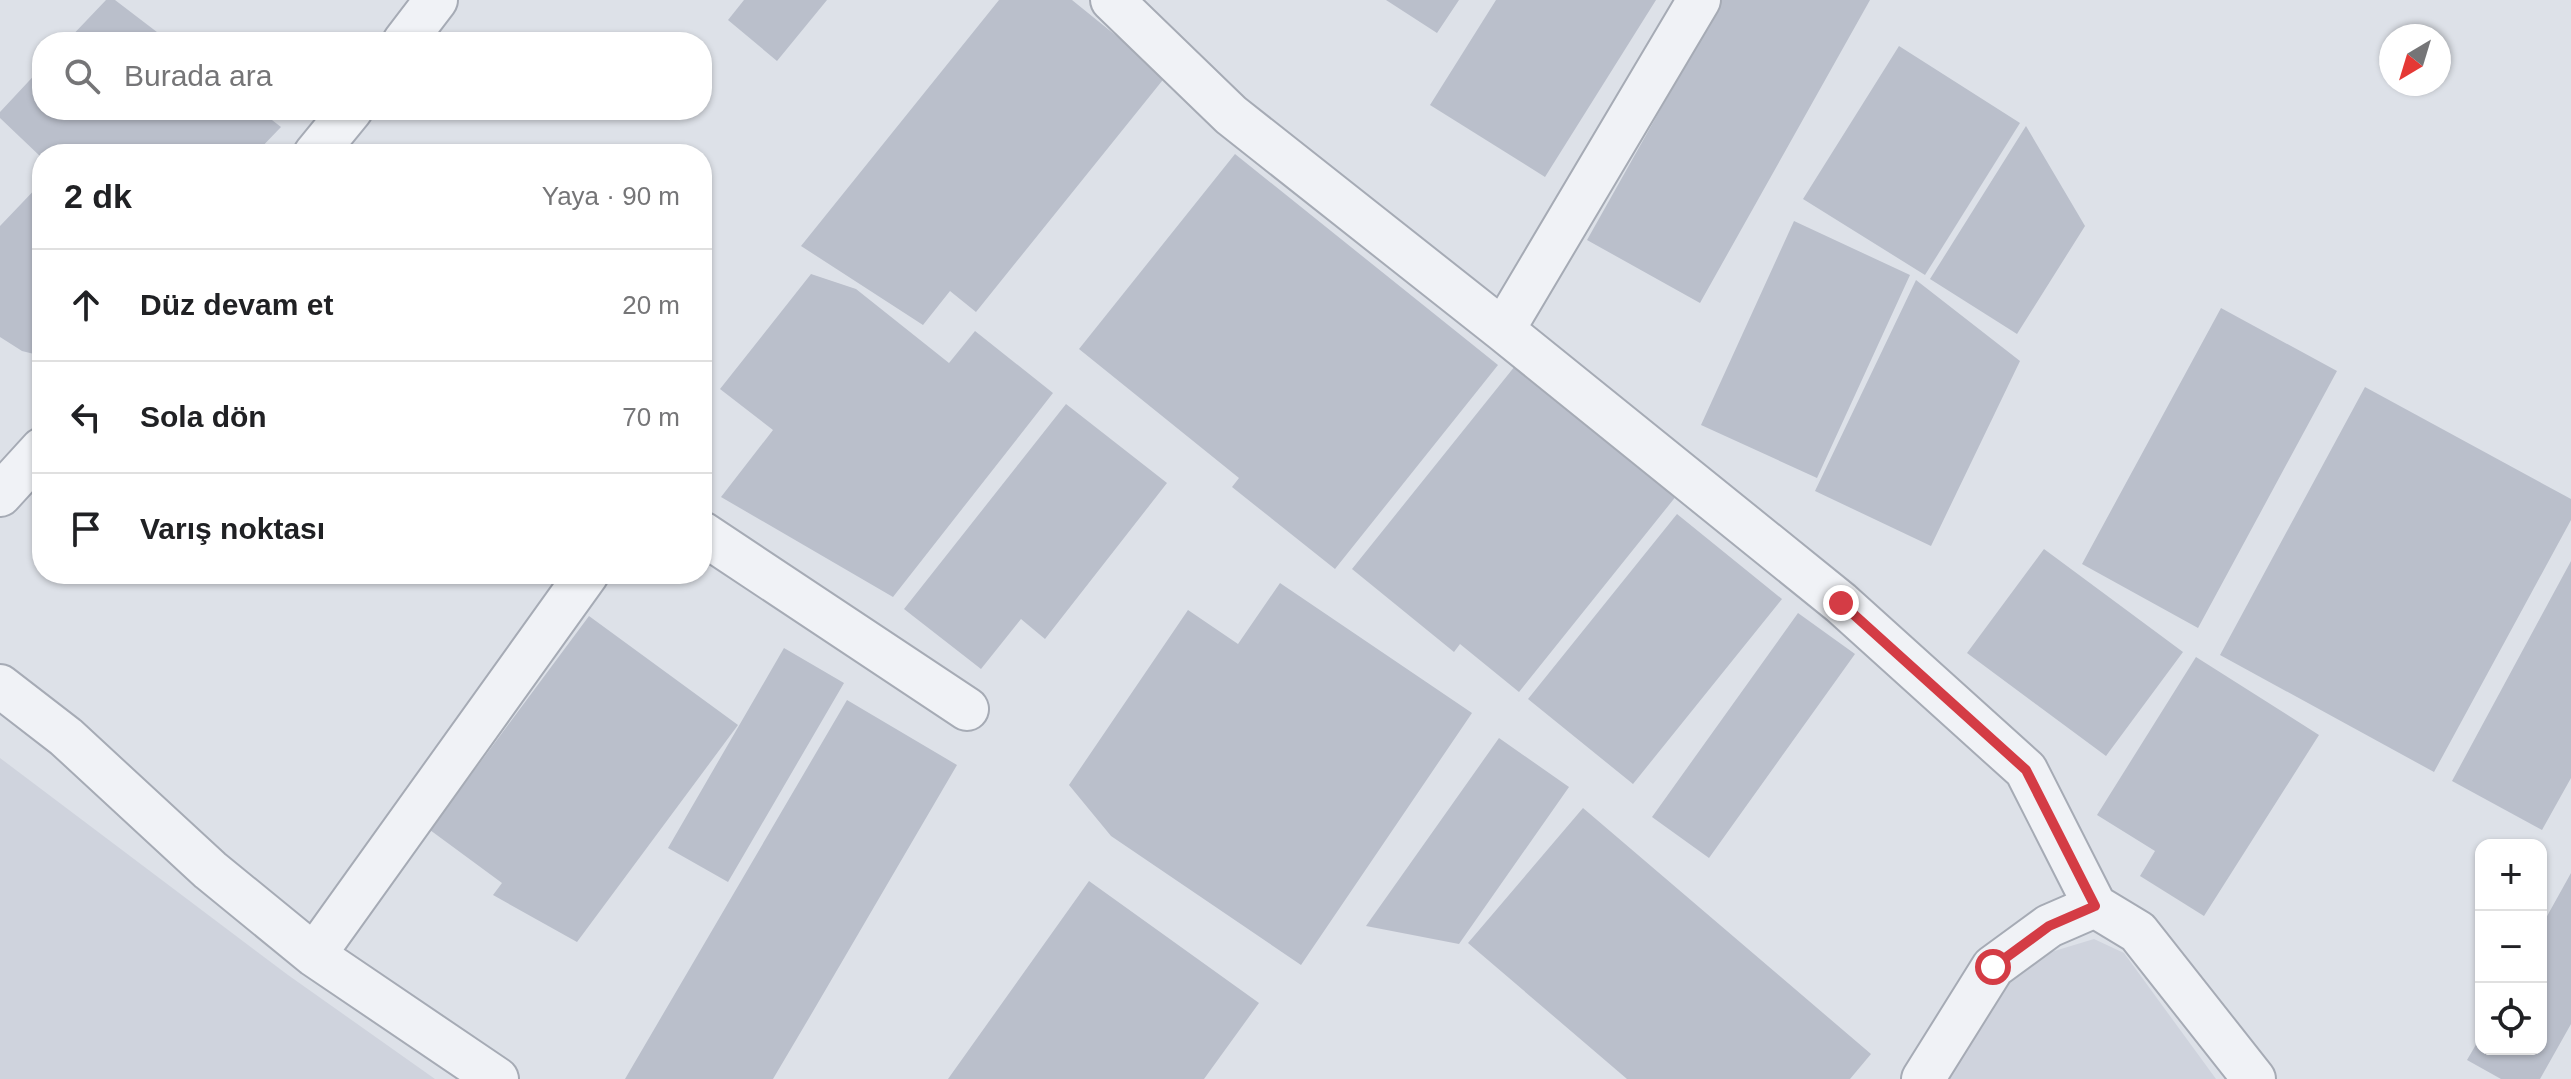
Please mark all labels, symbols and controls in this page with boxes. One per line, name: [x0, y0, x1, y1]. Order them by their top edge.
north arrow: [2379, 24, 2451, 96]
search box: [32, 32, 712, 120]
icon: search: [60, 54, 104, 98]
text: Burada ara: [124, 59, 272, 92]
text: 2 dk: [64, 177, 132, 215]
text: Yaya · 90 m: [542, 181, 680, 211]
icon: ahead: [64, 283, 108, 327]
text: Düz devam et: [140, 288, 333, 321]
text: 20 m: [622, 290, 680, 320]
icon: left: [64, 395, 108, 439]
text: Sola dön: [140, 400, 267, 433]
text: 70 m: [622, 402, 680, 432]
icon: arrive: [64, 507, 108, 551]
text: Varış noktası: [140, 512, 325, 545]
route end: [1823, 585, 1859, 621]
map controls: [2475, 839, 2547, 1055]
button: +: [2475, 839, 2547, 911]
button: −: [2475, 911, 2547, 983]
route start: [1975, 949, 2011, 985]
button: locate: [2475, 983, 2547, 1055]

